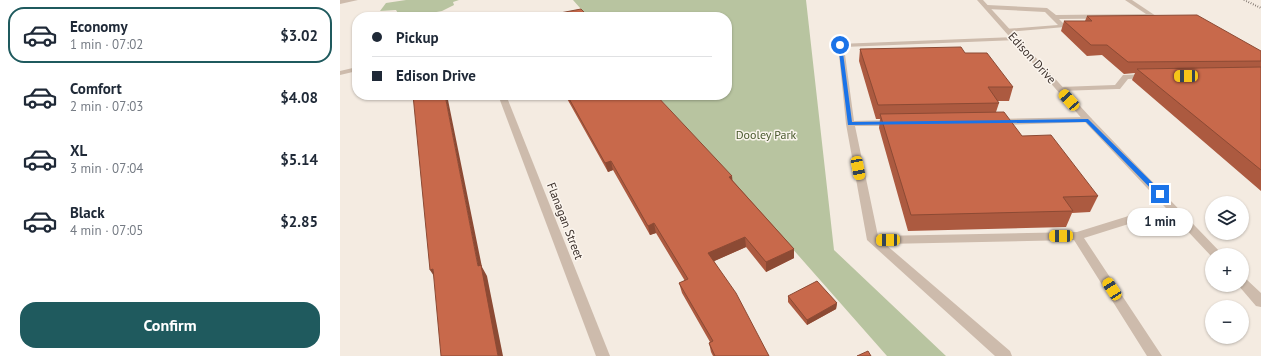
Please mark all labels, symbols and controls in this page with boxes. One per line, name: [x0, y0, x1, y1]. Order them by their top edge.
icon: car: [22, 17, 58, 53]
text: Economy: [70, 17, 128, 36]
text: $3.02: [280, 26, 318, 45]
text: Pickup: [396, 28, 439, 47]
street label: Edison Drive: [1005, 29, 1059, 87]
text: 1 min · 07:02: [70, 36, 143, 53]
route start: [831, 36, 849, 54]
text: Edison Drive: [396, 66, 476, 85]
car: [1174, 70, 1198, 82]
icon: car: [22, 79, 58, 115]
text: Comfort: [70, 79, 122, 98]
car: [1057, 87, 1081, 113]
text: $4.08: [280, 88, 318, 107]
text: 2 min · 07:03: [70, 98, 143, 115]
park label: Dooley Park: [736, 127, 796, 142]
icon: car: [22, 141, 58, 177]
text: XL: [70, 141, 87, 160]
text: $5.14: [280, 150, 318, 169]
car: [850, 155, 866, 181]
text: 3 min · 07:04: [70, 160, 143, 177]
street label: Flanagan Street: [544, 180, 587, 261]
route end: [1151, 185, 1169, 203]
map controls: [1205, 196, 1249, 344]
button: layers: [1205, 196, 1249, 240]
icon: car: [22, 203, 58, 239]
text: Black: [70, 203, 105, 222]
callout: 1 min: [1127, 208, 1193, 236]
text: $2.85: [280, 212, 318, 231]
text: 1 min: [1144, 213, 1176, 230]
text: 4 min · 07:05: [70, 222, 143, 239]
car: [1049, 230, 1073, 242]
car: [876, 234, 900, 246]
button: +: [1205, 248, 1249, 292]
car: [1100, 276, 1124, 302]
button: −: [1205, 300, 1249, 344]
button: Confirm: [20, 302, 320, 348]

